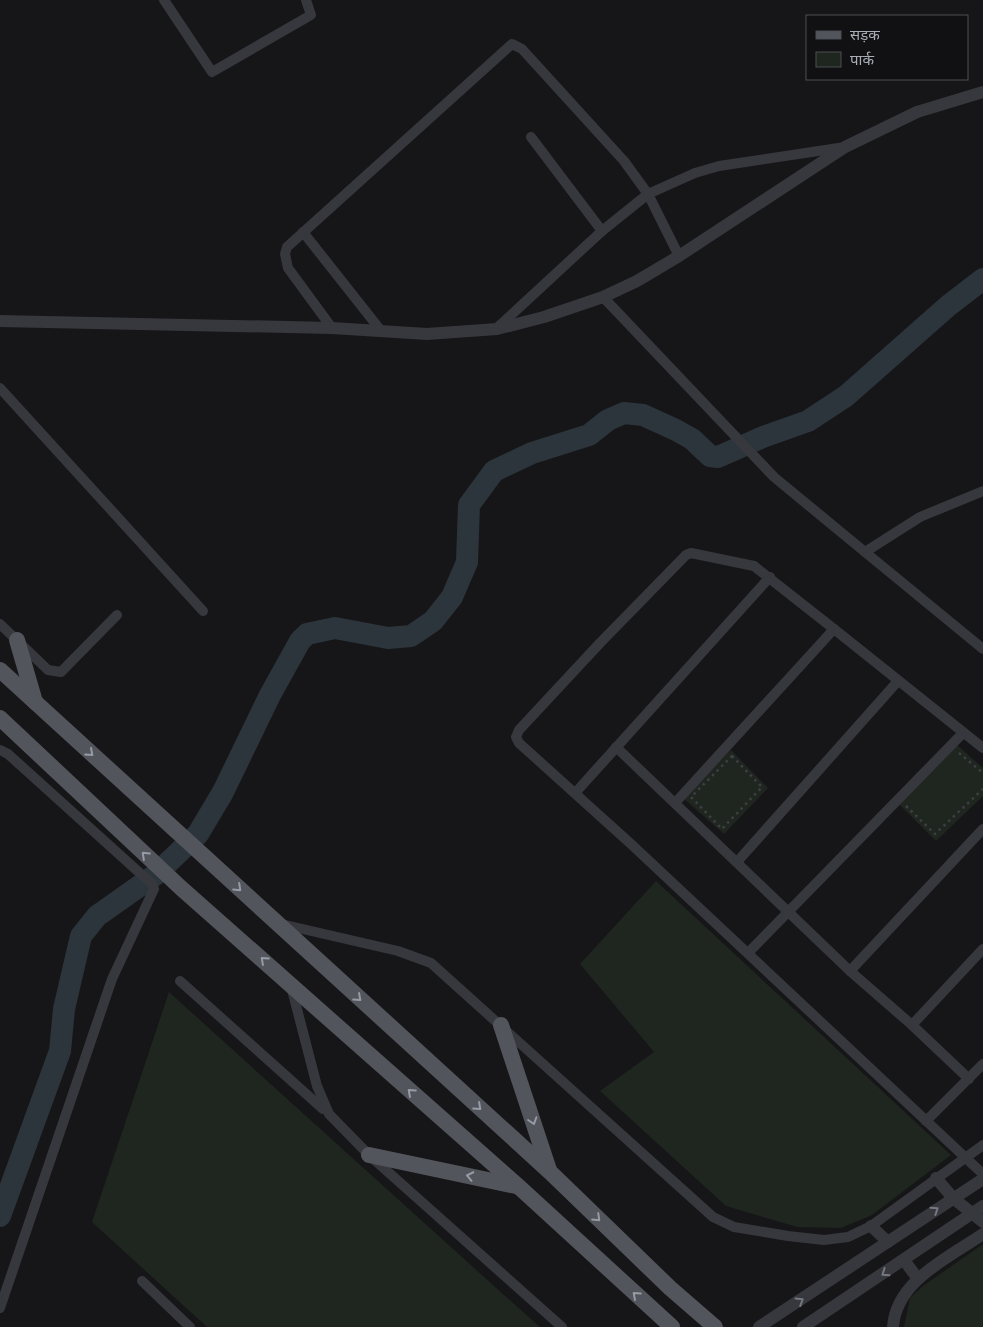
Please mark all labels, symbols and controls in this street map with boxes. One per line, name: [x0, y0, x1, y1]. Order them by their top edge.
legend: [806, 15, 968, 80]
text: सड़क: [850, 26, 880, 44]
text: पार्क: [850, 51, 874, 69]
one-way arrow: [85, 747, 94, 756]
one-way arrow: [142, 852, 151, 861]
one-way arrow: [232, 882, 241, 891]
one-way arrow: [261, 957, 270, 966]
one-way arrow: [352, 992, 361, 1001]
one-way arrow: [408, 1088, 417, 1097]
one-way arrow: [472, 1101, 481, 1110]
one-way arrow: [527, 1116, 537, 1124]
one-way arrow: [466, 1171, 475, 1182]
one-way arrow: [930, 1207, 939, 1217]
one-way arrow: [591, 1212, 600, 1221]
one-way arrow: [881, 1266, 890, 1276]
one-way arrow: [632, 1292, 641, 1301]
one-way arrow: [794, 1298, 804, 1307]

